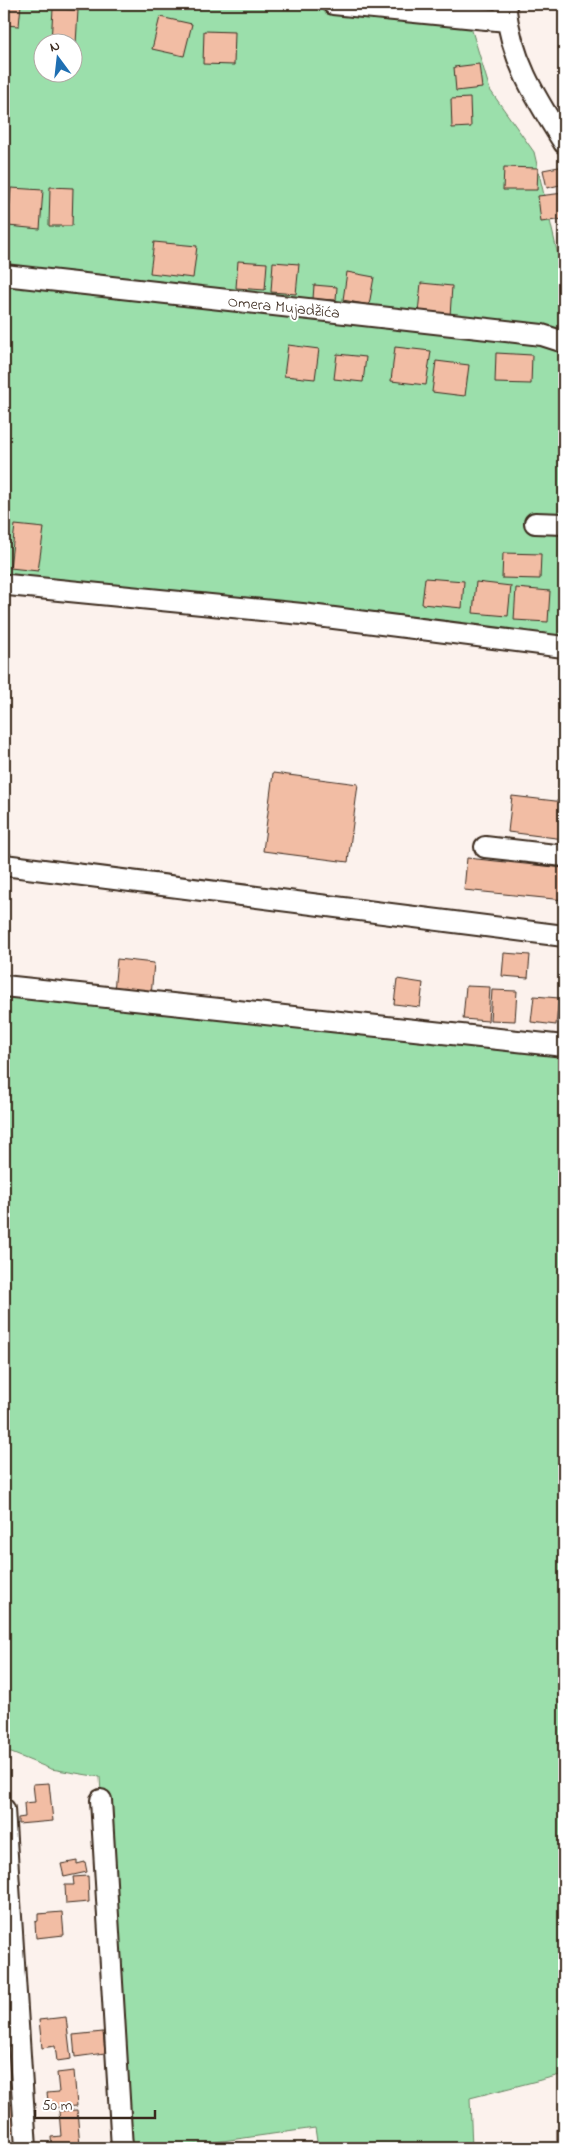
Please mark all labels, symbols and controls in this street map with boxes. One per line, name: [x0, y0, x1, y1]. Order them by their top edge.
north arrow: [32, 32, 82, 82]
text: N: [48, 36, 62, 58]
street label: Omera Mujadžića: [227, 290, 341, 326]
scale bar: [35, 2087, 155, 2119]
text: 50 m: [42, 2095, 73, 2117]

